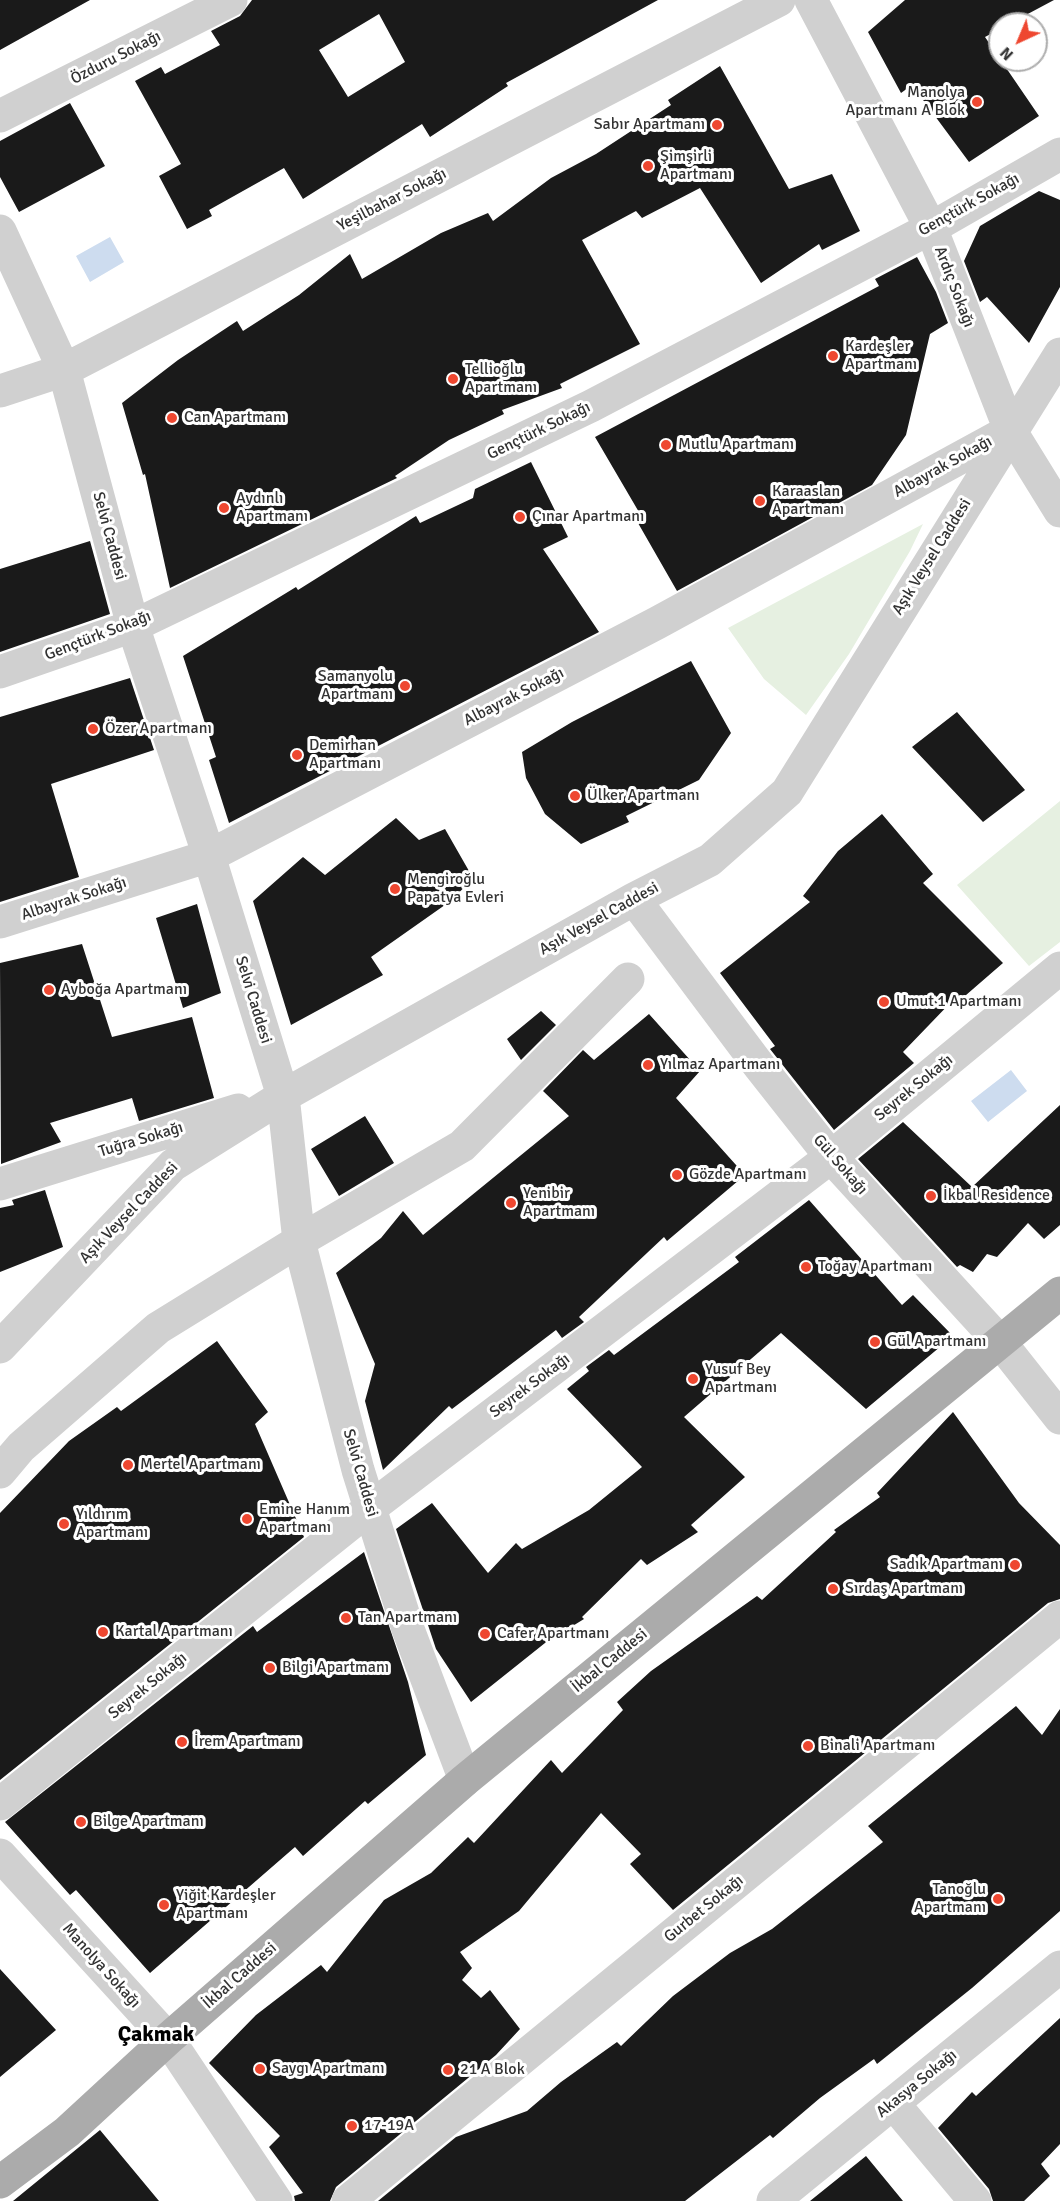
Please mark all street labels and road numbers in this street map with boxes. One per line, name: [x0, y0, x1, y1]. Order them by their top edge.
street label: Özduru Sokağı: [68, 27, 164, 89]
street label: Yeşilbahar Sokağı: [334, 164, 450, 236]
street label: Gençtürk Sokağı: [915, 169, 1023, 241]
street label: Ardıç Sokağı: [930, 244, 978, 330]
street label: Gençtürk Sokağı: [484, 398, 594, 464]
street label: Albayrak Sokağı: [890, 432, 996, 502]
street label: Selvi Caddesi: [88, 490, 130, 582]
street label: Aşık Veysel Caddesi: [888, 495, 976, 619]
street label: Gençtürk Sokağı: [42, 607, 154, 665]
street label: Albayrak Sokağı: [461, 664, 567, 730]
street label: Albayrak Sokağı: [19, 873, 129, 925]
street label: Aşık Veysel Caddesi: [536, 878, 662, 960]
street label: Selvi Caddesi: [231, 954, 275, 1046]
street label: Seyrek Sokağı: [871, 1051, 957, 1125]
street label: Tuğra Sokağı: [96, 1118, 186, 1162]
street label: Gül Sokağı: [809, 1131, 871, 1199]
street label: Aşık Veysel Caddesi: [76, 1158, 182, 1268]
street label: Seyrek Sokağı: [486, 1350, 574, 1422]
street label: Selvi Caddesi: [338, 1427, 382, 1519]
street label: İkbal Caddesi: [568, 1625, 652, 1697]
street label: Seyrek Sokağı: [105, 1649, 191, 1723]
street label: Gurbet Sokağı: [660, 1871, 748, 1947]
street label: Manolya Sokağı: [58, 1920, 144, 2012]
street label: İkbal Caddesi: [199, 1939, 281, 2013]
street label: Akasya Sokağı: [873, 2046, 961, 2122]

